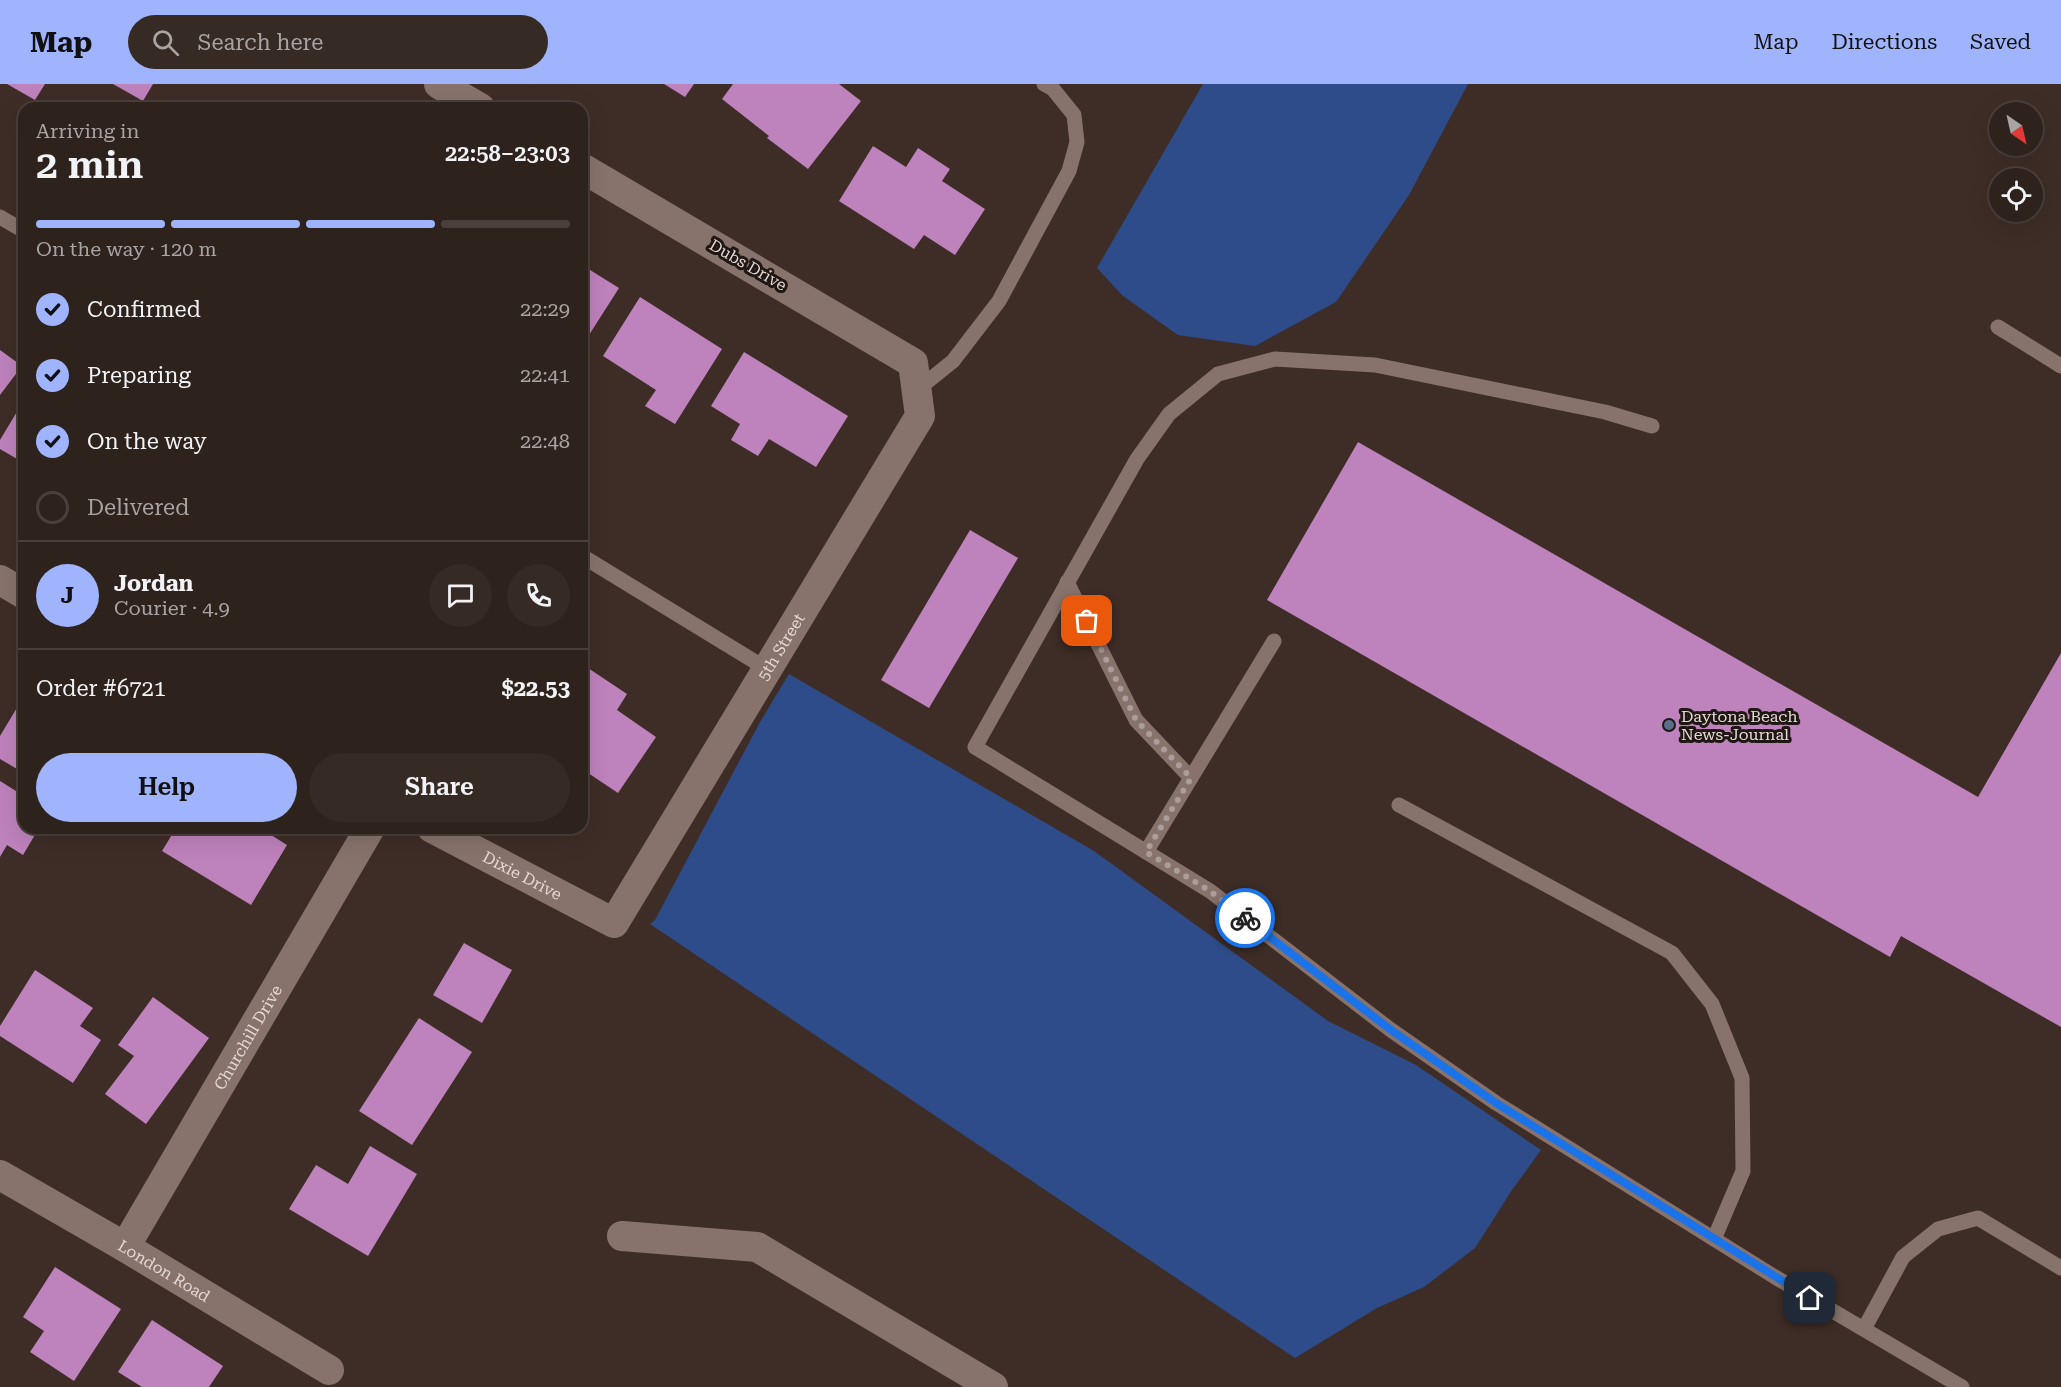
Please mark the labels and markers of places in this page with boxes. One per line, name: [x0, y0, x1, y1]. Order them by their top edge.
pin: [1061, 595, 1112, 646]
place label: Daytona Beach News-Journal: [1681, 707, 1798, 744]
marker: Daytona Beach News-Journal: [1662, 718, 1676, 732]
pin: [1784, 1272, 1835, 1323]

